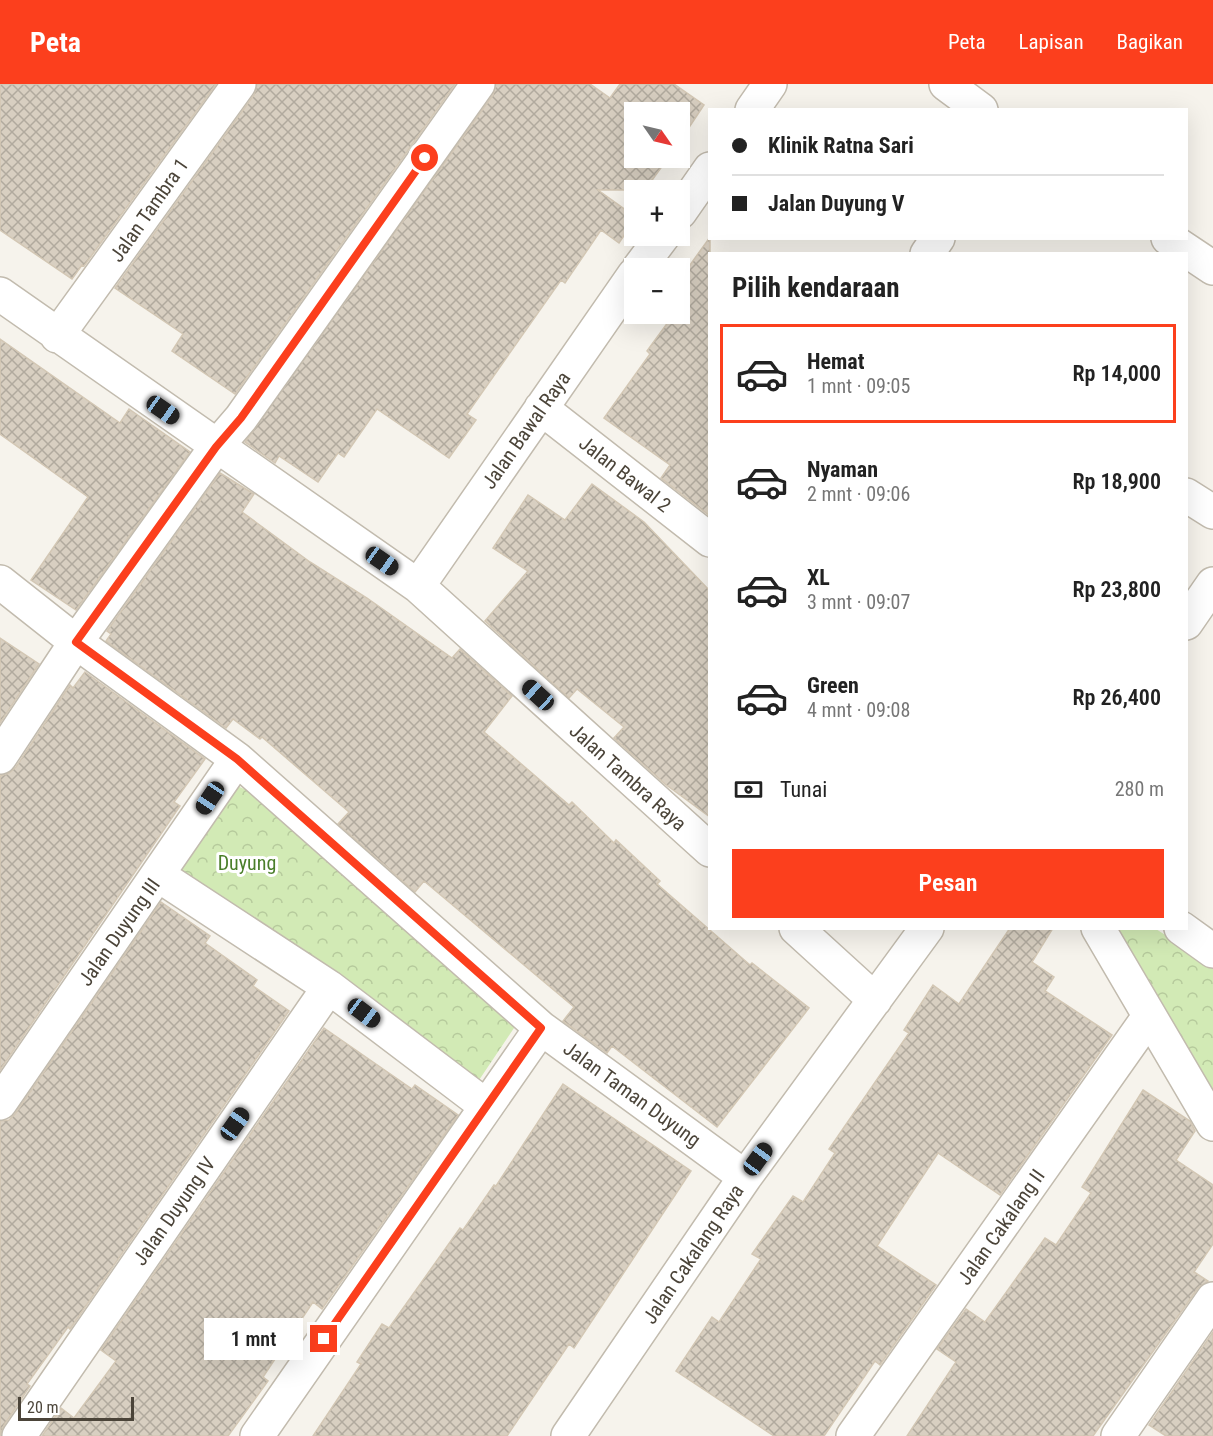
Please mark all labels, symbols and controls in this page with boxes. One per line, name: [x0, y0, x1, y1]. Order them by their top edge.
text: Peta: [30, 26, 81, 59]
text: Peta: [948, 30, 986, 54]
text: Lapisan: [1019, 30, 1084, 54]
text: Bagikan: [1117, 30, 1183, 54]
north arrow: [624, 102, 690, 168]
map controls: [624, 102, 690, 324]
text: Klinik Ratna Sari: [768, 133, 914, 158]
route start: [411, 144, 438, 171]
street label: Jalan Tambra 1: [105, 154, 193, 266]
button: +: [624, 180, 690, 246]
text: Jalan Duyung V: [768, 191, 905, 216]
button: −: [624, 258, 690, 324]
text: Pilih kendaraan: [732, 272, 900, 304]
icon: car: [735, 347, 789, 401]
text: Hemat: [807, 349, 864, 374]
text: Rp 14,000: [1073, 361, 1161, 386]
street label: Jalan Bawal Raya: [477, 367, 575, 493]
text: 1 mnt · 09:05: [807, 374, 910, 398]
car: [143, 392, 183, 428]
street label: Jalan Bawal 2: [574, 431, 676, 517]
icon: car: [735, 455, 789, 509]
text: Nyaman: [807, 457, 878, 482]
text: Rp 18,900: [1073, 469, 1161, 494]
text: 2 mnt · 09:06: [807, 482, 910, 506]
car: [362, 543, 402, 579]
icon: car: [735, 563, 789, 617]
text: XL: [807, 565, 830, 590]
text: Rp 23,800: [1073, 577, 1161, 602]
text: 3 mnt · 09:07: [807, 590, 910, 614]
icon: car: [735, 671, 789, 725]
text: Green: [807, 673, 859, 698]
car: [519, 676, 557, 714]
text: Rp 26,400: [1073, 685, 1161, 710]
text: 4 mnt · 09:08: [807, 698, 910, 722]
street label: Jalan Tambra Raya: [565, 718, 691, 836]
icon: cash: [732, 773, 765, 806]
text: Tunai: [780, 777, 827, 802]
text: 280 m: [1115, 777, 1164, 801]
car: [192, 778, 228, 818]
button: Pesan: [732, 849, 1164, 918]
park label: Duyung: [218, 851, 276, 875]
street label: Jalan Duyung III: [73, 874, 165, 990]
car: [344, 995, 384, 1031]
street label: Jalan Taman Duyung: [559, 1036, 705, 1152]
car: [217, 1104, 253, 1144]
car: [740, 1139, 776, 1179]
street label: Jalan Duyung IV: [128, 1152, 220, 1270]
street label: Jalan Cakalang II: [952, 1165, 1050, 1289]
street label: Jalan Cakalang Raya: [637, 1180, 749, 1328]
callout: 1 mnt: [204, 1318, 303, 1360]
route end: [310, 1325, 337, 1352]
text: 1 mnt: [231, 1327, 276, 1351]
scale bar: [18, 1394, 134, 1422]
text: 20 m: [27, 1398, 59, 1417]

